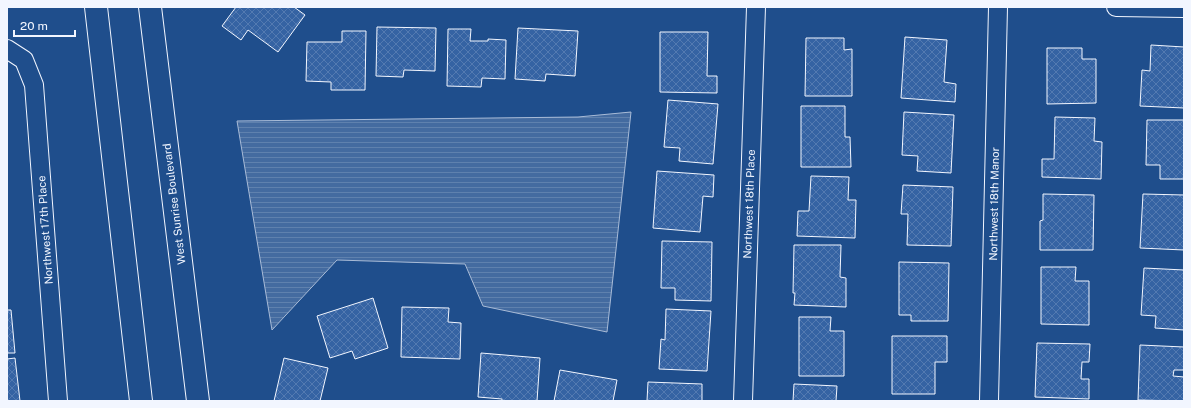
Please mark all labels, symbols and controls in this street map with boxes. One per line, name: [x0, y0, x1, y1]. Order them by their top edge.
scale bar: [14, 12, 75, 38]
text: 20 m: [20, 19, 48, 33]
street label: West Sunrise Boulevard: [161, 143, 187, 265]
street label: Northwest 18th Manor: [987, 147, 1001, 261]
street label: Northwest 18th Place: [741, 149, 757, 259]
street label: Northwest 17th Place: [35, 175, 55, 285]

